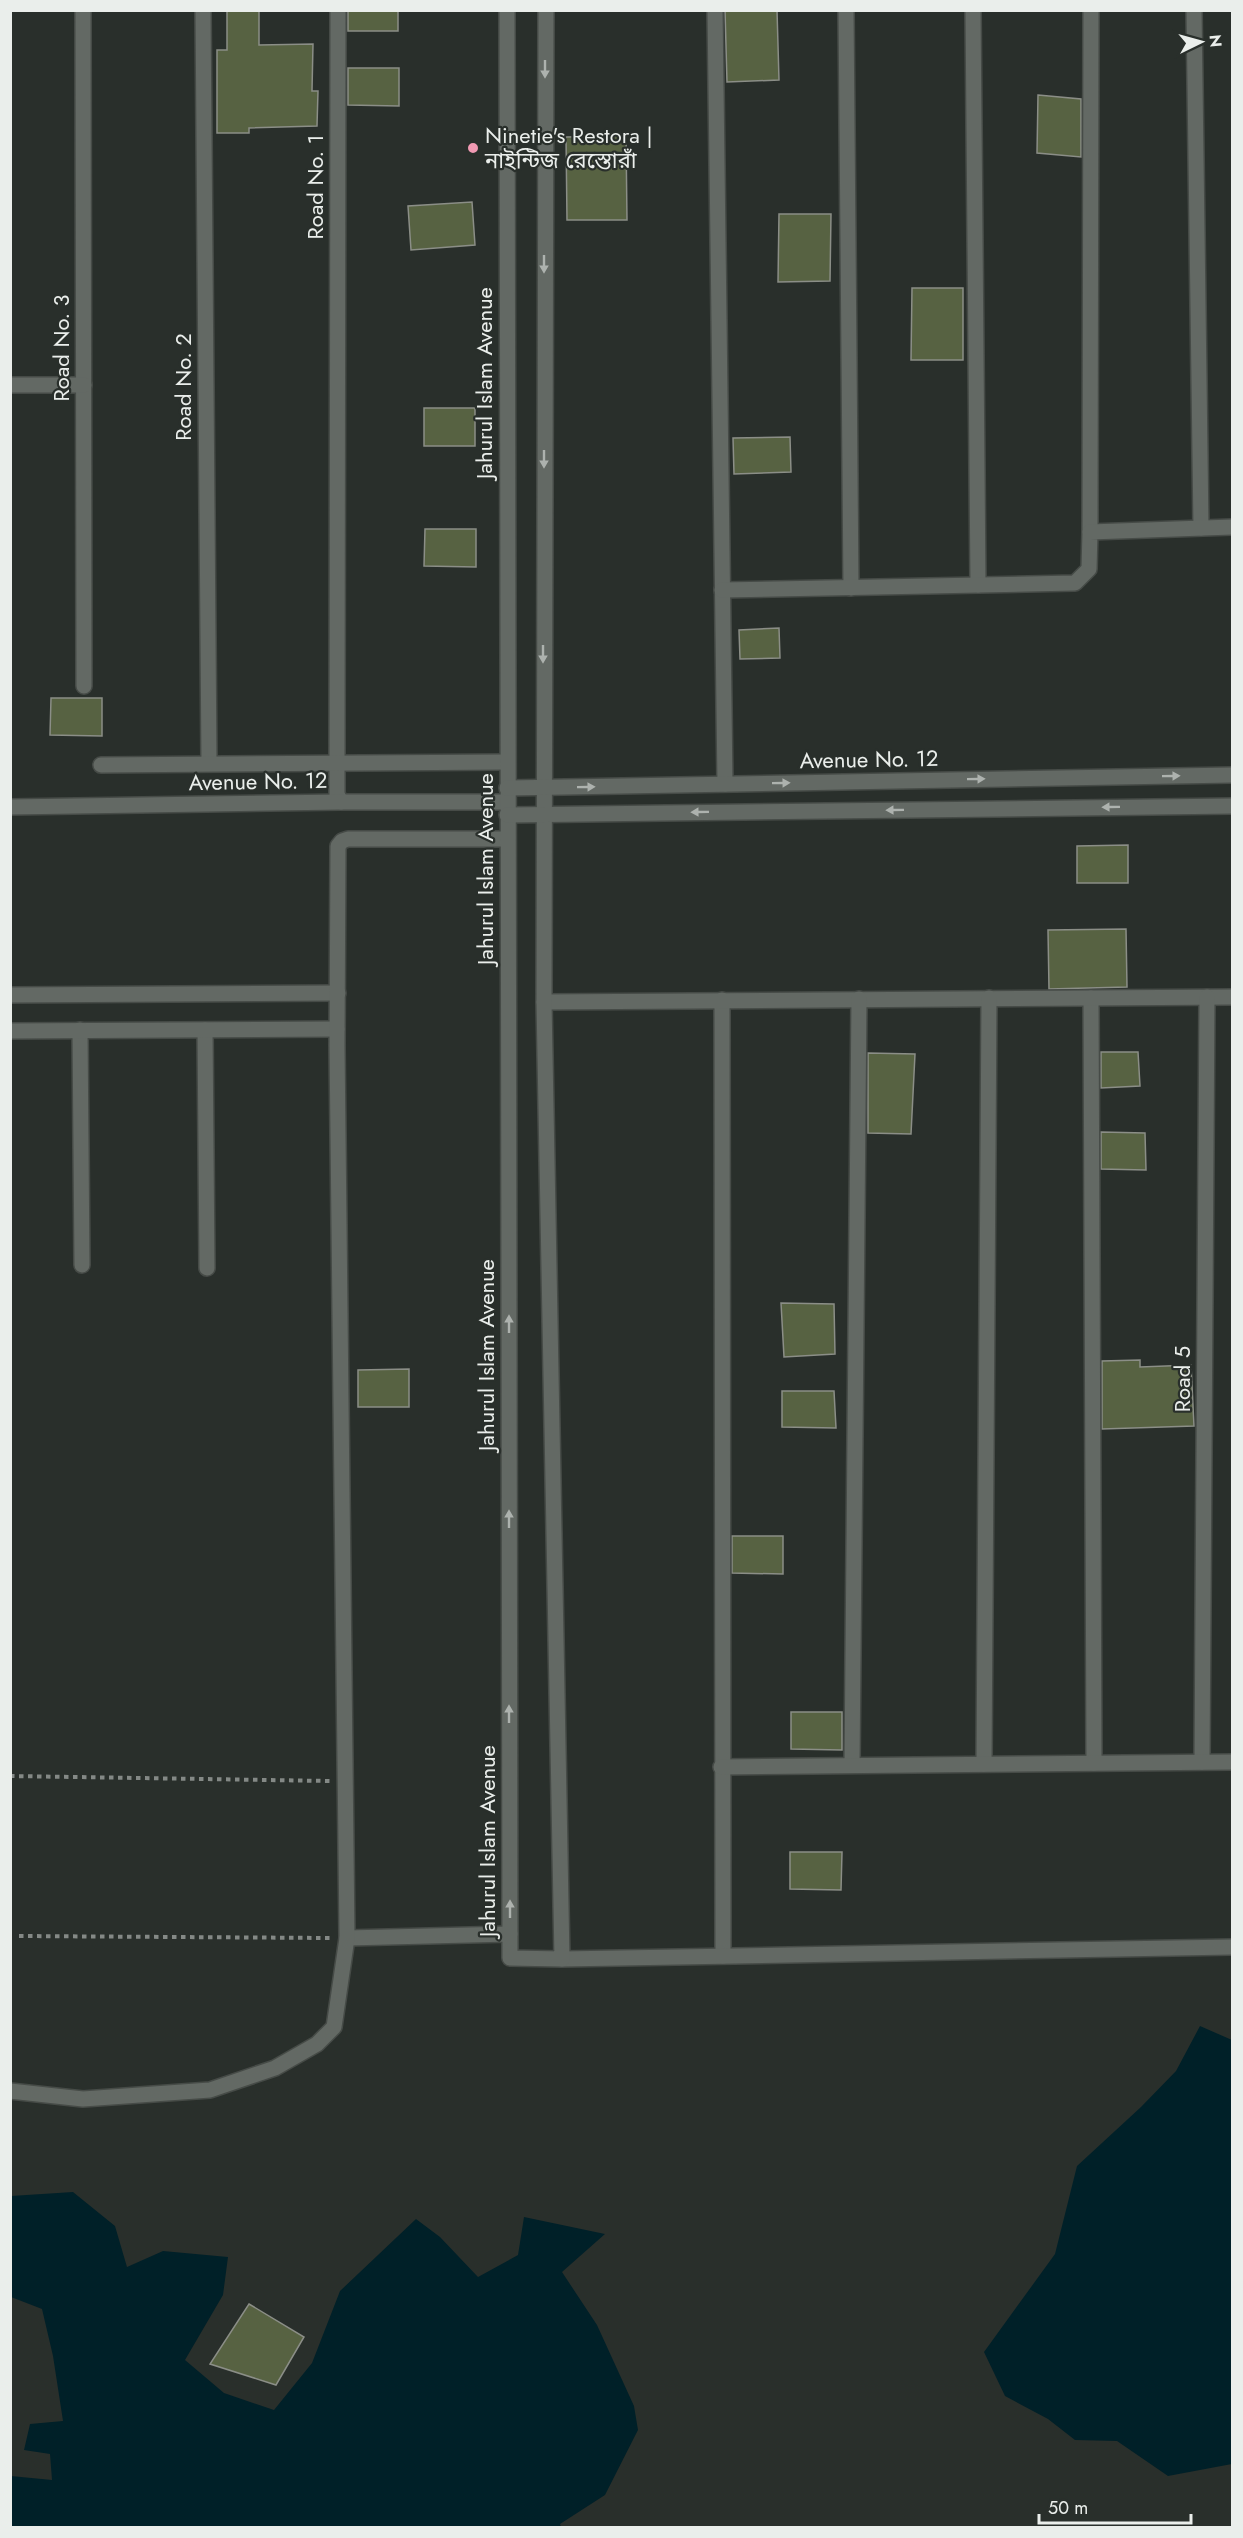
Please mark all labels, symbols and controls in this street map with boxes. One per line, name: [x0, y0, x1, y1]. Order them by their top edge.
north arrow: [1171, 12, 1231, 72]
text: N: [1203, 33, 1227, 48]
one-way arrow: [540, 59, 550, 78]
place label: Ninetie's Restora | নাইন্টিজ রেস্তোরাঁ: [484, 119, 652, 176]
street label: Road No. 1: [299, 134, 331, 240]
marker: Ninetie's Restora | নাইন্টিজ রেস্তোরাঁ: [466, 141, 480, 155]
one-way arrow: [540, 254, 549, 273]
street label: Jahurul Islam Avenue: [468, 287, 500, 482]
street label: Road No. 3: [45, 294, 77, 402]
street label: Road No. 2: [167, 333, 199, 441]
one-way arrow: [539, 449, 549, 468]
one-way arrow: [538, 644, 548, 663]
street label: Avenue No. 12: [799, 742, 939, 776]
street label: Avenue No. 12: [188, 764, 328, 798]
one-way arrow: [1162, 771, 1181, 781]
street label: Jahurul Islam Avenue: [469, 773, 501, 968]
one-way arrow: [967, 775, 986, 784]
one-way arrow: [772, 778, 791, 788]
one-way arrow: [577, 782, 596, 792]
one-way arrow: [1102, 802, 1121, 812]
one-way arrow: [886, 805, 905, 815]
one-way arrow: [691, 807, 710, 817]
street label: Jahurul Islam Avenue: [470, 1259, 502, 1454]
one-way arrow: [504, 1315, 514, 1334]
street label: Road 5: [1166, 1346, 1198, 1412]
one-way arrow: [504, 1510, 514, 1529]
one-way arrow: [504, 1705, 514, 1724]
street label: Jahurul Islam Avenue: [471, 1745, 503, 1940]
one-way arrow: [505, 1900, 515, 1919]
scale bar: [1039, 2487, 1190, 2525]
text: 50 m: [1048, 2495, 1088, 2521]

